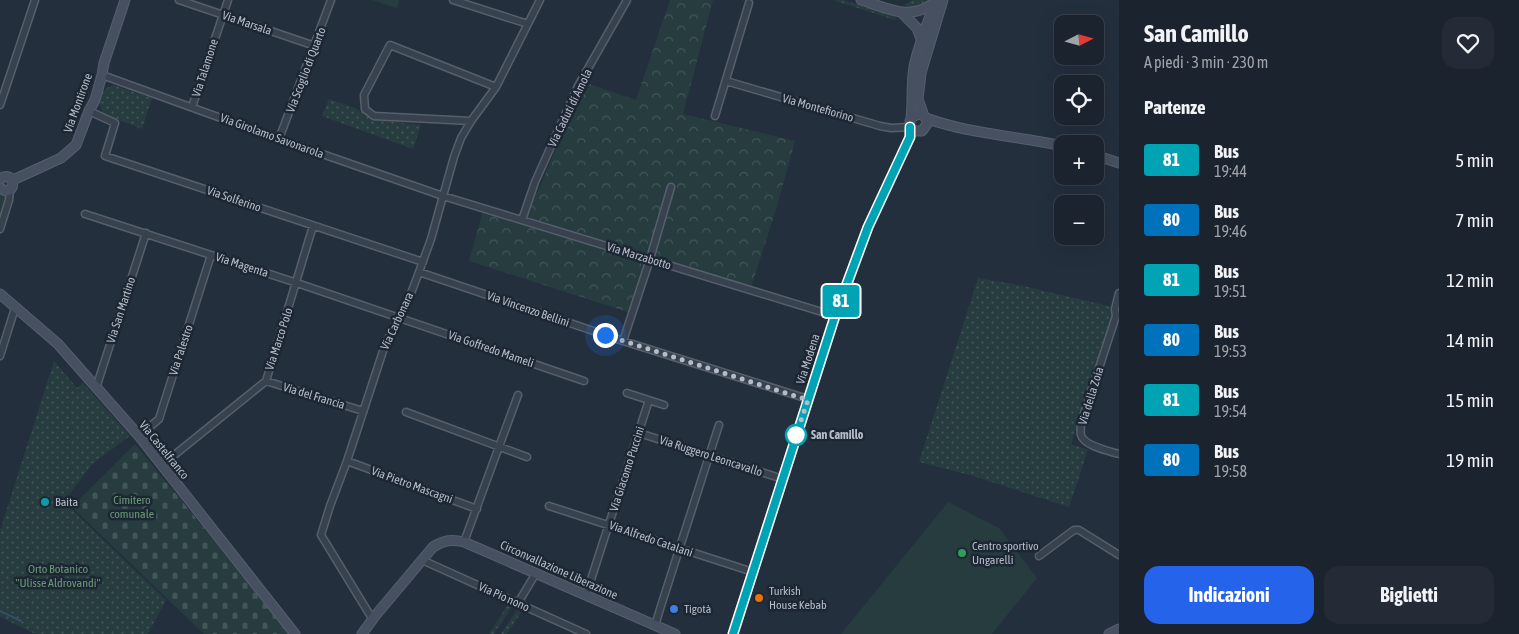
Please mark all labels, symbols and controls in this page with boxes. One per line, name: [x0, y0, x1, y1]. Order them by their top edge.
street label: Via Marsala: [220, 8, 274, 38]
north arrow: [1054, 15, 1104, 65]
map controls: [1054, 15, 1104, 245]
button: heart: [1442, 17, 1494, 69]
text: San Camillo: [1144, 20, 1249, 47]
street label: Via Scoglio di Quarto: [283, 25, 329, 115]
street label: Via Talamone: [189, 37, 221, 99]
text: A piedi · 3 min · 230 m: [1144, 53, 1268, 71]
street label: Via Caduti di Amola: [545, 67, 595, 149]
street label: Via Montirone: [61, 71, 95, 135]
button: locate: [1054, 75, 1104, 125]
street label: Via Montefiorino: [781, 91, 856, 125]
text: Partenze: [1144, 96, 1206, 118]
street label: Via Girolamo Savonarola: [218, 111, 326, 161]
button: +: [1054, 135, 1104, 185]
text: Bus: [1214, 140, 1239, 162]
text: 81: [1163, 149, 1180, 170]
text: 5 min: [1455, 149, 1494, 171]
text: 19:44: [1214, 162, 1247, 180]
street label: Via Solferino: [205, 183, 263, 215]
button: −: [1054, 195, 1104, 245]
text: Bus: [1214, 200, 1239, 222]
text: 80: [1163, 209, 1180, 230]
text: 7 min: [1455, 209, 1494, 231]
text: 19:46: [1214, 222, 1247, 240]
street label: Via Marzabotto: [605, 240, 673, 273]
street label: Via Magenta: [214, 250, 270, 280]
text: Bus: [1214, 260, 1239, 282]
text: 81: [1163, 269, 1180, 290]
text: 12 min: [1446, 269, 1494, 291]
street label: Via San Martino: [104, 275, 138, 345]
text: 19:51: [1214, 282, 1247, 300]
line badge: 81: [818, 285, 864, 317]
street label: Via Vincenzo Bellini: [485, 288, 571, 330]
street label: Via Carbonara: [378, 290, 416, 352]
text: 81: [833, 290, 849, 311]
street label: Via Marco Polo: [262, 306, 296, 372]
text: Bus: [1214, 320, 1239, 342]
street label: Via Palestro: [166, 323, 196, 377]
your location: [593, 323, 618, 348]
street label: Via Goffredo Mameli: [446, 328, 536, 370]
text: 80: [1163, 329, 1180, 350]
text: 14 min: [1446, 329, 1494, 351]
street label: Via Modena: [793, 332, 823, 386]
text: 19:53: [1214, 342, 1247, 360]
street label: Via della Zoia: [1076, 365, 1106, 427]
street label: Via del Francia: [281, 380, 347, 412]
text: Bus: [1214, 380, 1239, 402]
text: 81: [1163, 389, 1180, 410]
text: 15 min: [1446, 389, 1494, 411]
text: 19:54: [1214, 402, 1247, 420]
street label: Via Castelfranco: [136, 418, 192, 482]
marker: San Camillo: [785, 424, 807, 446]
street label: Via Giacomo Puccini: [607, 425, 647, 513]
place label: San Camillo: [811, 428, 864, 442]
street label: Via Ruggero Leoncavallo: [658, 433, 765, 479]
text: Bus: [1214, 440, 1239, 462]
text: 80: [1163, 449, 1180, 470]
text: 19 min: [1446, 449, 1494, 471]
text: 19:58: [1214, 462, 1247, 480]
street label: Via Pietro Mascagni: [369, 464, 455, 506]
park label: Cimitero comunale: [110, 493, 154, 521]
place label: Baita: [55, 495, 78, 509]
marker: Baita: [39, 496, 51, 508]
street label: Via Alfredo Catalani: [607, 518, 695, 560]
street label: Circonvallazione Liberazione: [498, 538, 620, 602]
place label: Centro sportivo Ungarelli: [972, 539, 1039, 567]
marker: Centro sportivo Ungarelli: [956, 547, 968, 559]
park label: Orto Botanico "Ulisse Aldrovandi": [16, 562, 100, 590]
button: Indicazioni: [1144, 566, 1314, 624]
button: Biglietti: [1324, 566, 1494, 624]
street label: Via Pio nono: [476, 580, 532, 615]
place label: Turkish House Kebab: [769, 584, 827, 612]
marker: Turkish House Kebab: [753, 592, 765, 604]
place label: Tigotà: [684, 602, 711, 616]
marker: Tigotà: [668, 603, 680, 615]

